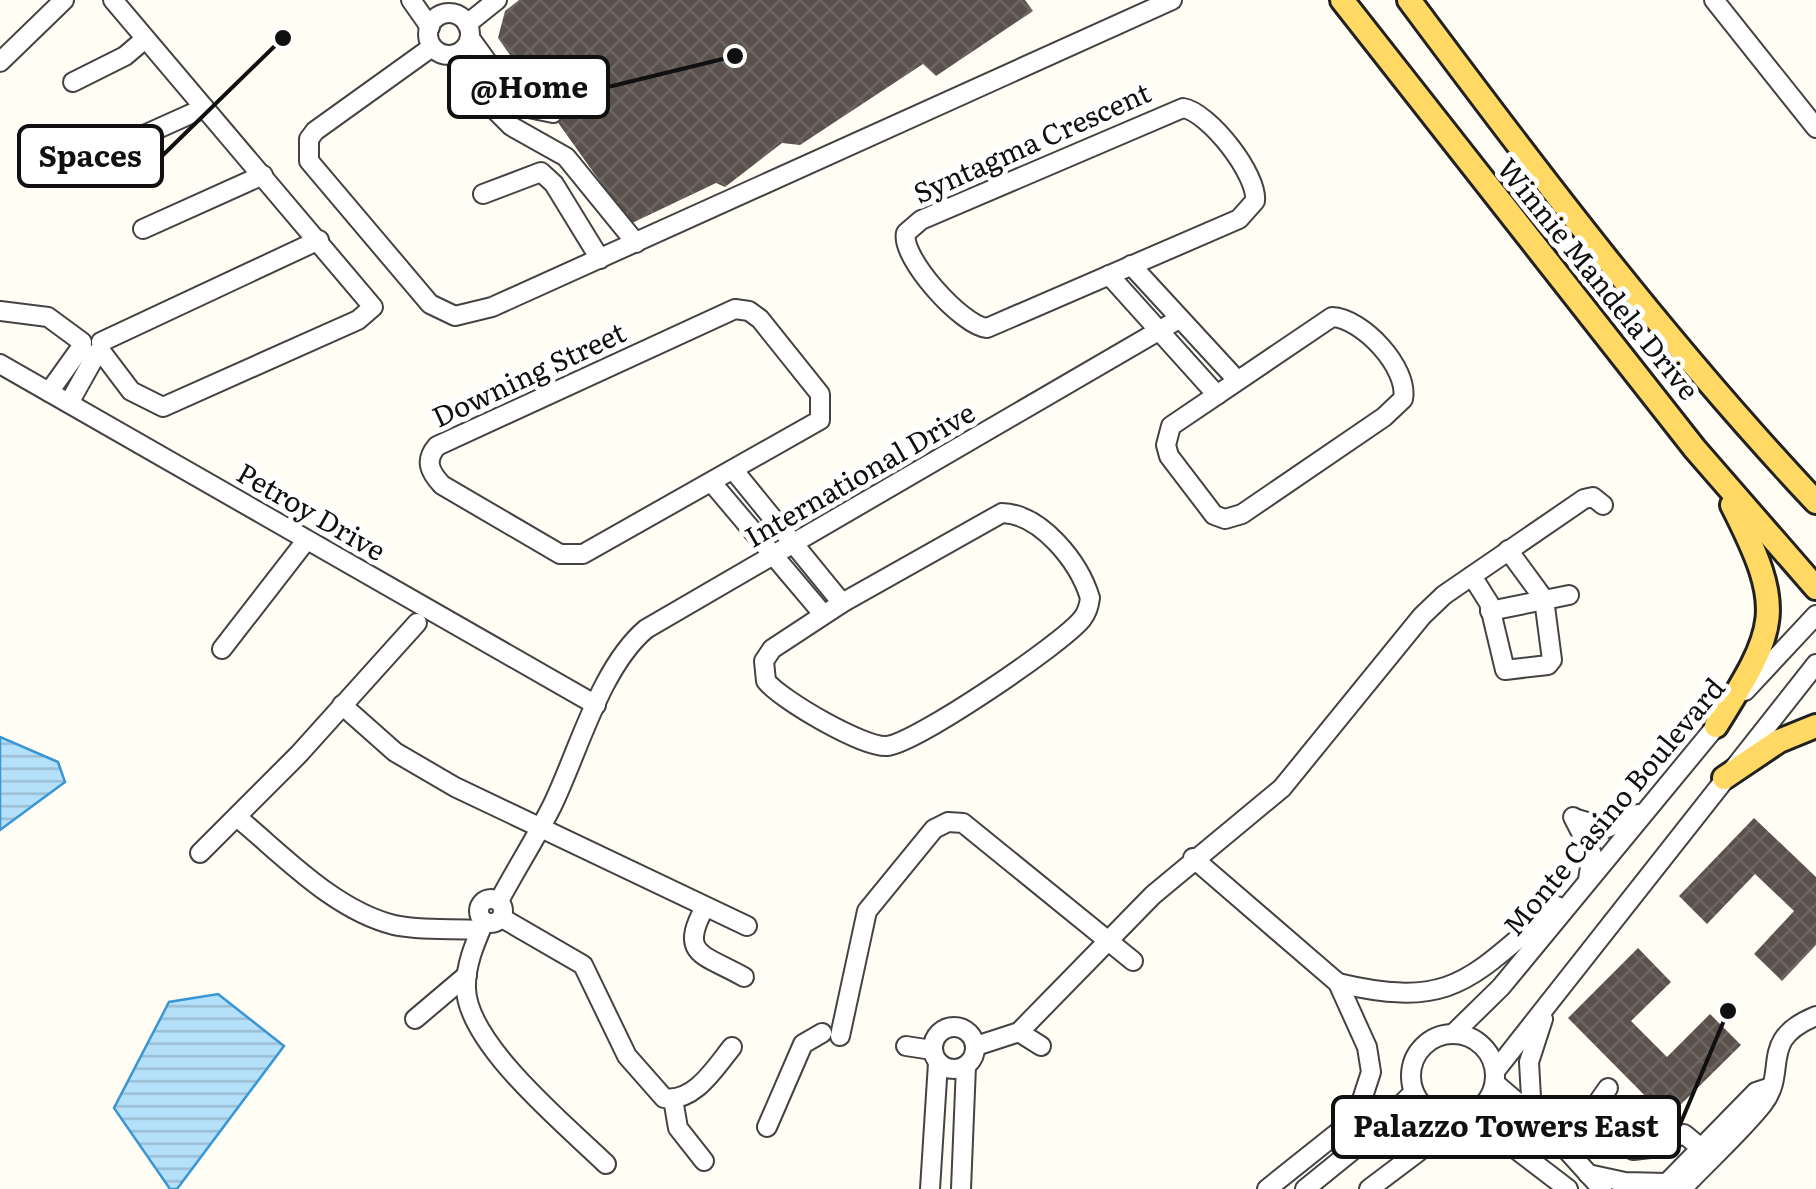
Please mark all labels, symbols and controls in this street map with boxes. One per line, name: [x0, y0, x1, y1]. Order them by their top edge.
callout: @Home: [449, 57, 608, 117]
text: @Home: [470, 63, 588, 107]
street label: Syntagma Crescent: [906, 70, 1157, 212]
callout: Spaces: [19, 126, 162, 186]
text: Spaces: [38, 132, 142, 176]
street label: Winnie Mandela Drive: [1489, 148, 1711, 408]
street label: Downing Street: [424, 310, 633, 436]
street label: International Drive: [736, 390, 982, 556]
street label: Petroy Drive: [230, 451, 394, 570]
street label: Monte Casino Boulevard: [1492, 667, 1733, 944]
callout: Palazzo Towers East: [1333, 1097, 1679, 1157]
text: Palazzo Towers East: [1353, 1102, 1660, 1146]

